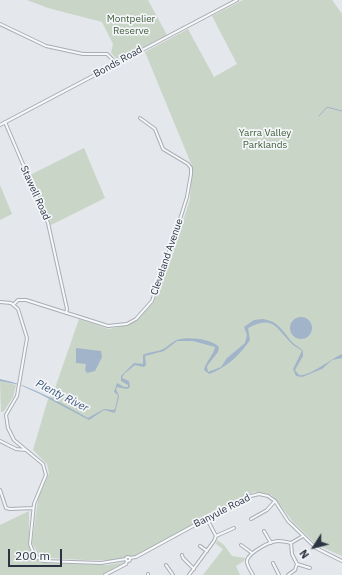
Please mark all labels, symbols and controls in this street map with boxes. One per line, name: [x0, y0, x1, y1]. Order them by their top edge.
park label: Montpelier Reserve: [107, 13, 155, 36]
street label: Bonds Road: [92, 44, 144, 80]
park label: Yarra Valley Parklands: [239, 127, 291, 150]
street label: Stawell Road: [18, 164, 52, 222]
street label: Cleveland Avenue: [148, 217, 186, 297]
water label: Plenty River: [33, 377, 91, 415]
street label: Banyule Road: [192, 492, 252, 530]
north arrow: [294, 527, 334, 567]
scale bar: [10, 541, 64, 567]
text: N: [296, 547, 312, 561]
text: 200 m: [15, 548, 50, 563]

